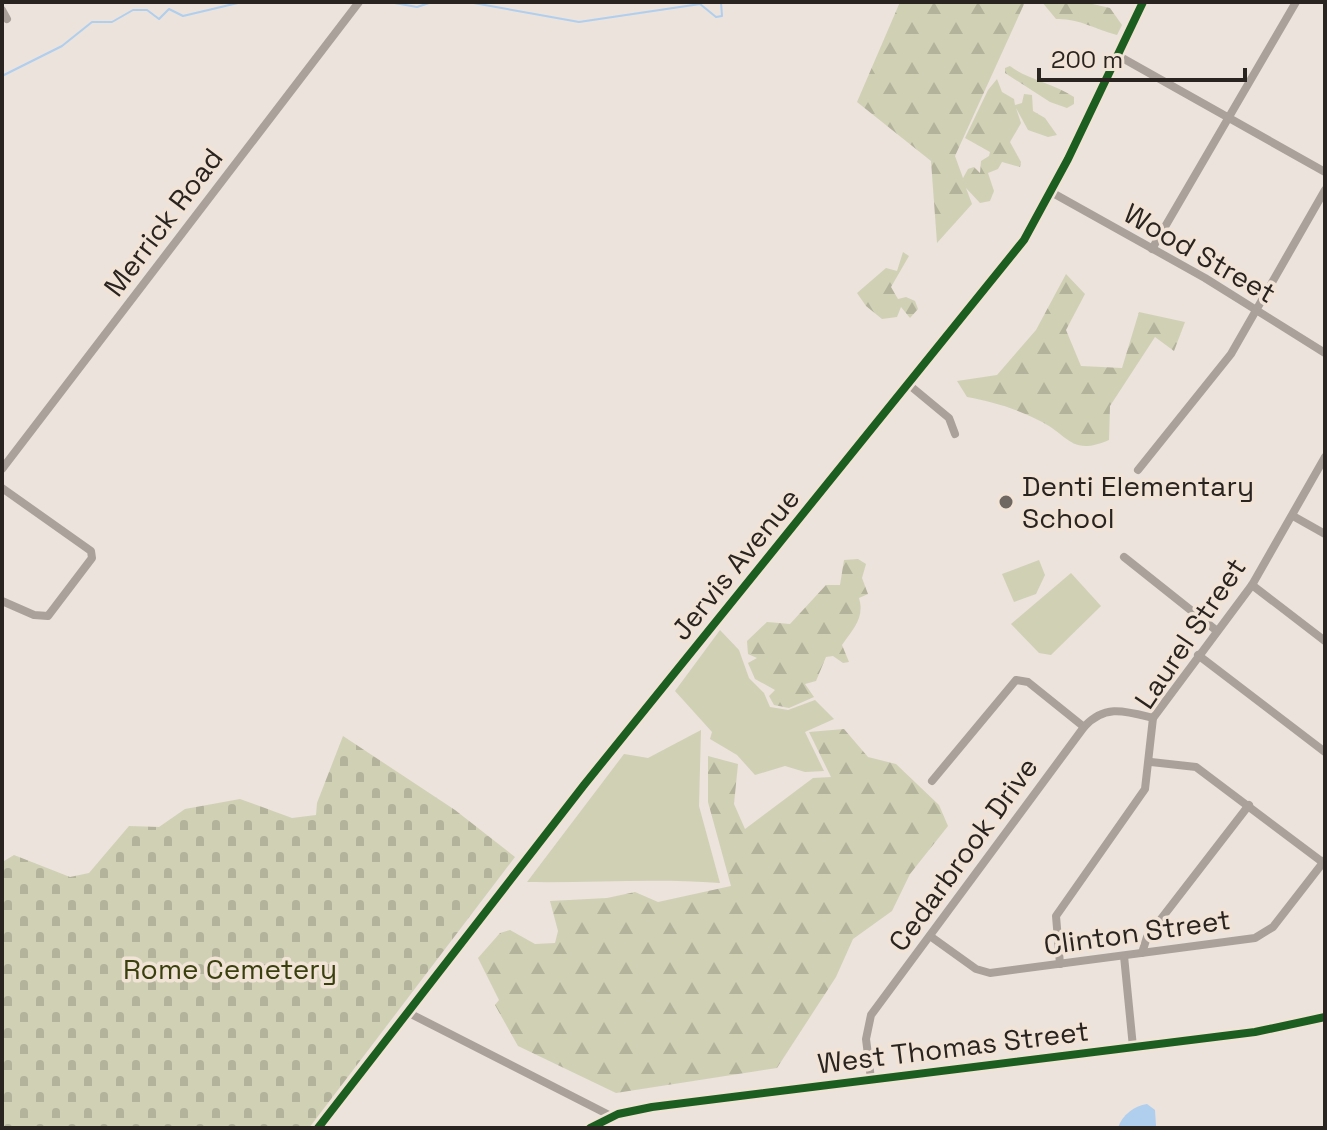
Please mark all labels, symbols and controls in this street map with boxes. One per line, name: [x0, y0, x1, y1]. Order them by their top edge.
scale bar: [1039, 32, 1245, 82]
text: 200 m: [1051, 44, 1123, 75]
street label: Merrick Road: [96, 141, 230, 303]
street label: Wood Street: [1118, 195, 1282, 311]
place label: Denti Elementary School: [1022, 468, 1254, 536]
street label: Jervis Avenue: [663, 481, 807, 647]
marker: Denti Elementary School: [997, 493, 1015, 511]
street label: Laurel Street: [1126, 551, 1254, 715]
street label: Cedarbrook Drive: [880, 750, 1046, 958]
street label: Clinton Street: [1041, 901, 1233, 963]
park label: Rome Cemetery: [123, 951, 337, 987]
street label: West Thomas Street: [815, 1012, 1091, 1082]

